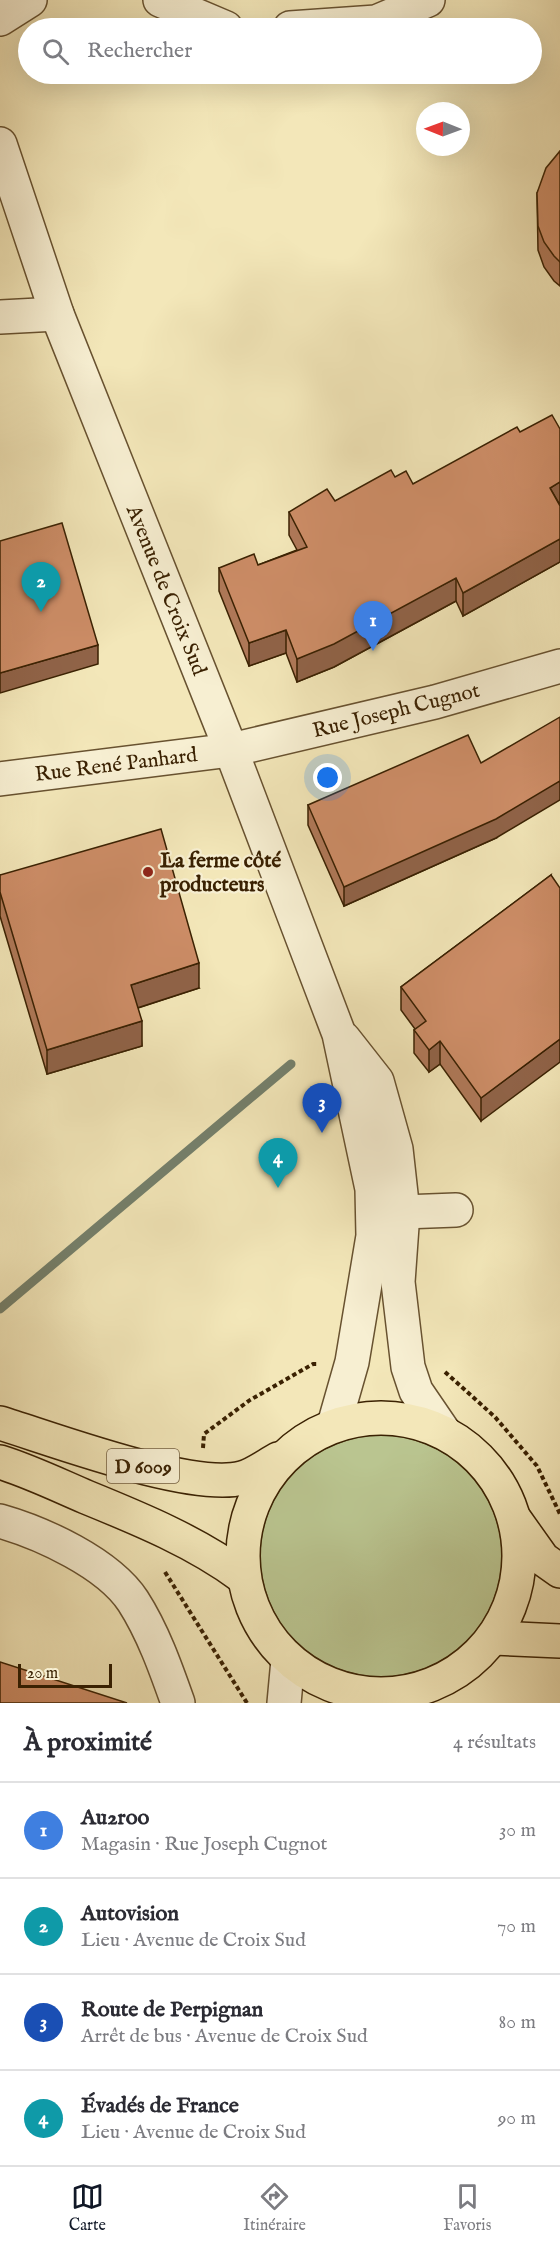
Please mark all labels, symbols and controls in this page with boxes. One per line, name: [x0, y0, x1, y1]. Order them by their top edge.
search box: [18, 18, 542, 84]
icon: search: [39, 35, 72, 68]
text: Rechercher: [87, 37, 192, 65]
north arrow: [416, 102, 470, 156]
street label: Avenue de Croix Sud: [119, 501, 212, 680]
pin: 2: [22, 562, 60, 612]
pin: 1: [354, 602, 392, 651]
street label: Rue Joseph Cugnot: [310, 678, 483, 745]
street label: Rue René Panhard: [33, 742, 200, 789]
your location: [313, 763, 342, 792]
place label: La ferme côté producteurs: [159, 848, 281, 899]
marker: La ferme côté producteurs: [141, 865, 155, 879]
pin: 3: [302, 1084, 342, 1133]
pin: 4: [258, 1138, 298, 1188]
road number: D 6009: [107, 1449, 179, 1483]
scale bar: [18, 1661, 112, 1688]
text: 20 m: [27, 1664, 58, 1684]
text: À proximité: [24, 1726, 152, 1759]
text: 4 résultats: [453, 1730, 536, 1755]
text: Au2roo: [81, 1804, 149, 1832]
text: 1: [40, 1818, 47, 1843]
text: 30 m: [499, 1818, 536, 1843]
text: Magasin · Rue Joseph Cugnot: [81, 1832, 327, 1857]
text: Autovision: [81, 1900, 179, 1928]
text: 2: [39, 1914, 48, 1939]
text: 70 m: [497, 1914, 536, 1939]
text: Lieu · Avenue de Croix Sud: [81, 1928, 306, 1953]
text: Route de Perpignan: [81, 1996, 263, 2024]
text: 3: [40, 2010, 47, 2035]
text: 80 m: [499, 2010, 536, 2035]
text: Arrêt de bus · Avenue de Croix Sud: [81, 2024, 368, 2049]
text: Évadés de France: [81, 2092, 239, 2120]
text: 4: [39, 2106, 48, 2131]
text: 90 m: [498, 2106, 536, 2131]
text: Lieu · Avenue de Croix Sud: [81, 2120, 306, 2145]
tab: Carte: [69, 2180, 106, 2236]
tab: Itinéraire: [243, 2180, 306, 2236]
tab: Favoris: [443, 2180, 491, 2236]

